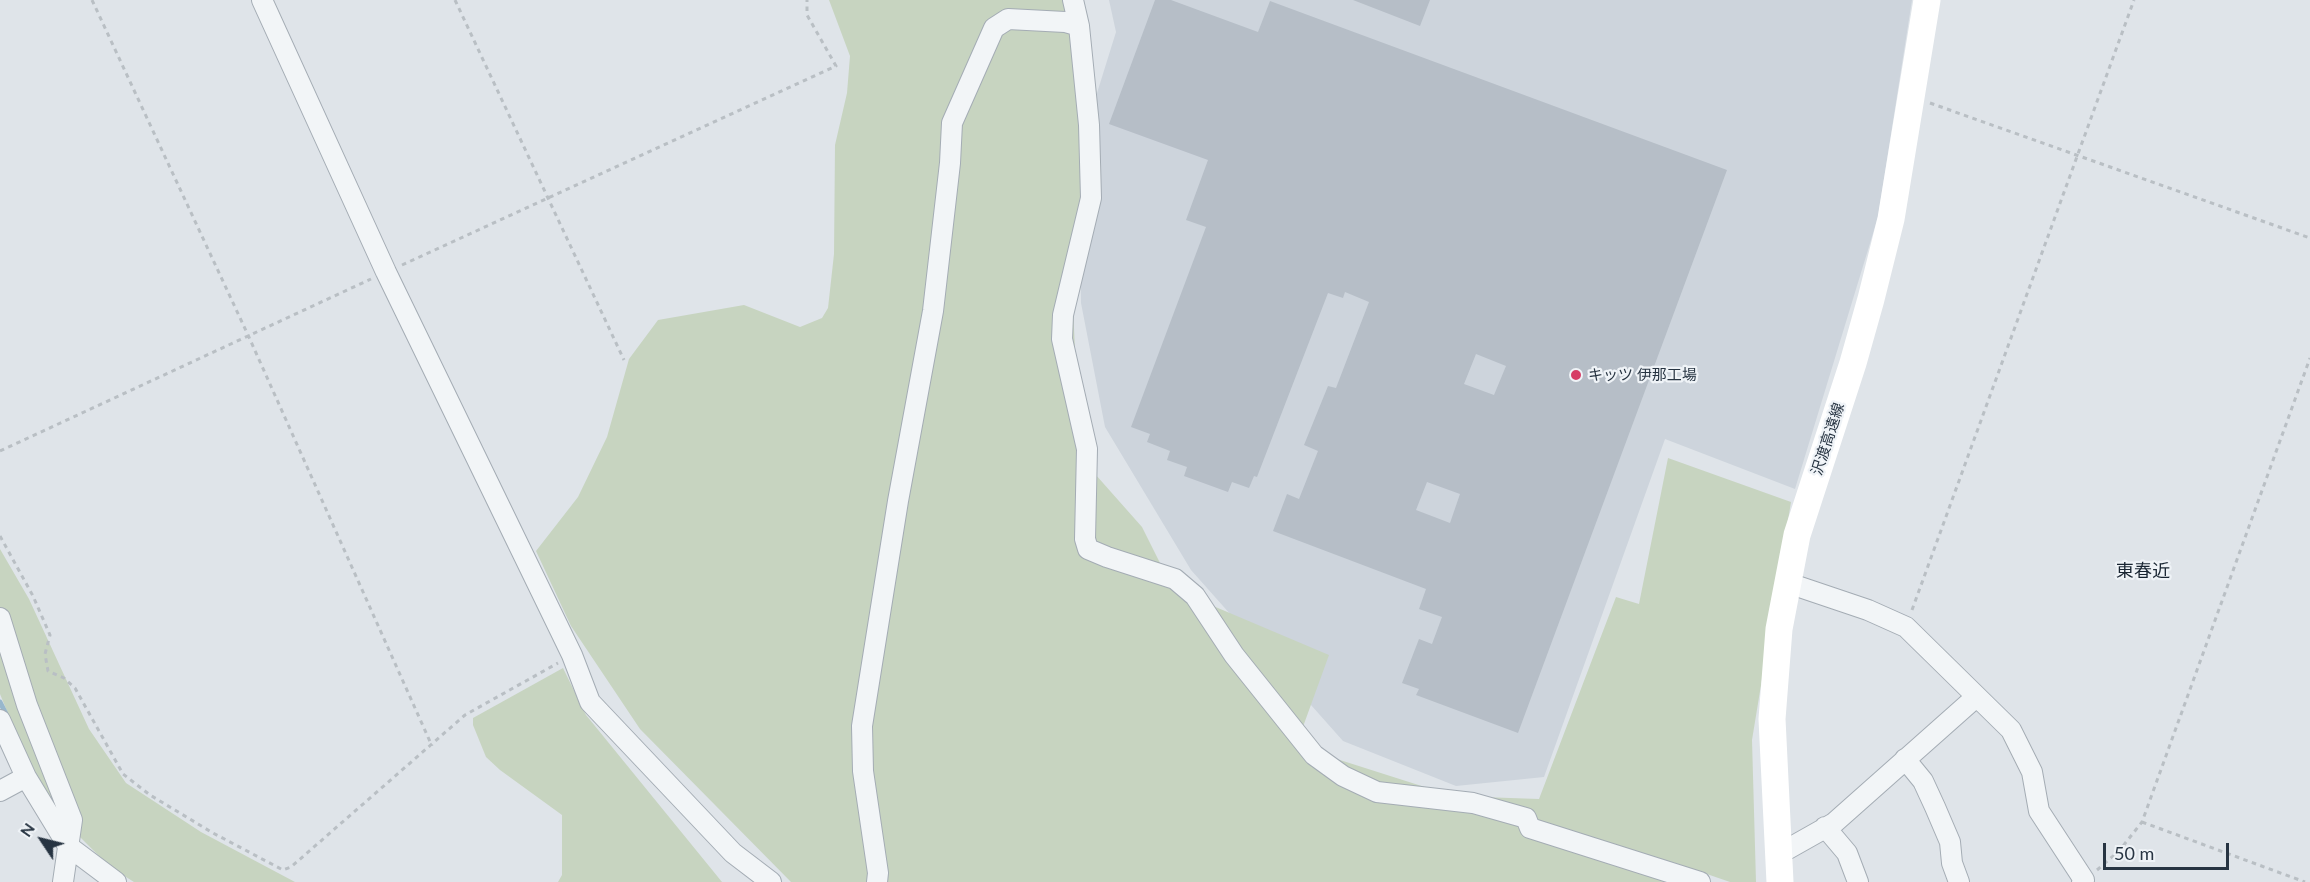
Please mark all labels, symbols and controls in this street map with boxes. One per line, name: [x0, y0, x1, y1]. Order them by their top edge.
place label: キッツ 伊那工場: [1588, 366, 1697, 384]
marker: キッツ 伊那工場: [1569, 368, 1583, 382]
street label: 沢渡高遠線: [1808, 401, 1848, 477]
district label: 東春近: [2116, 560, 2170, 582]
north arrow: [12, 810, 72, 870]
text: N: [16, 819, 38, 840]
scale bar: [2106, 831, 2232, 869]
text: 50 m: [2114, 842, 2154, 864]

